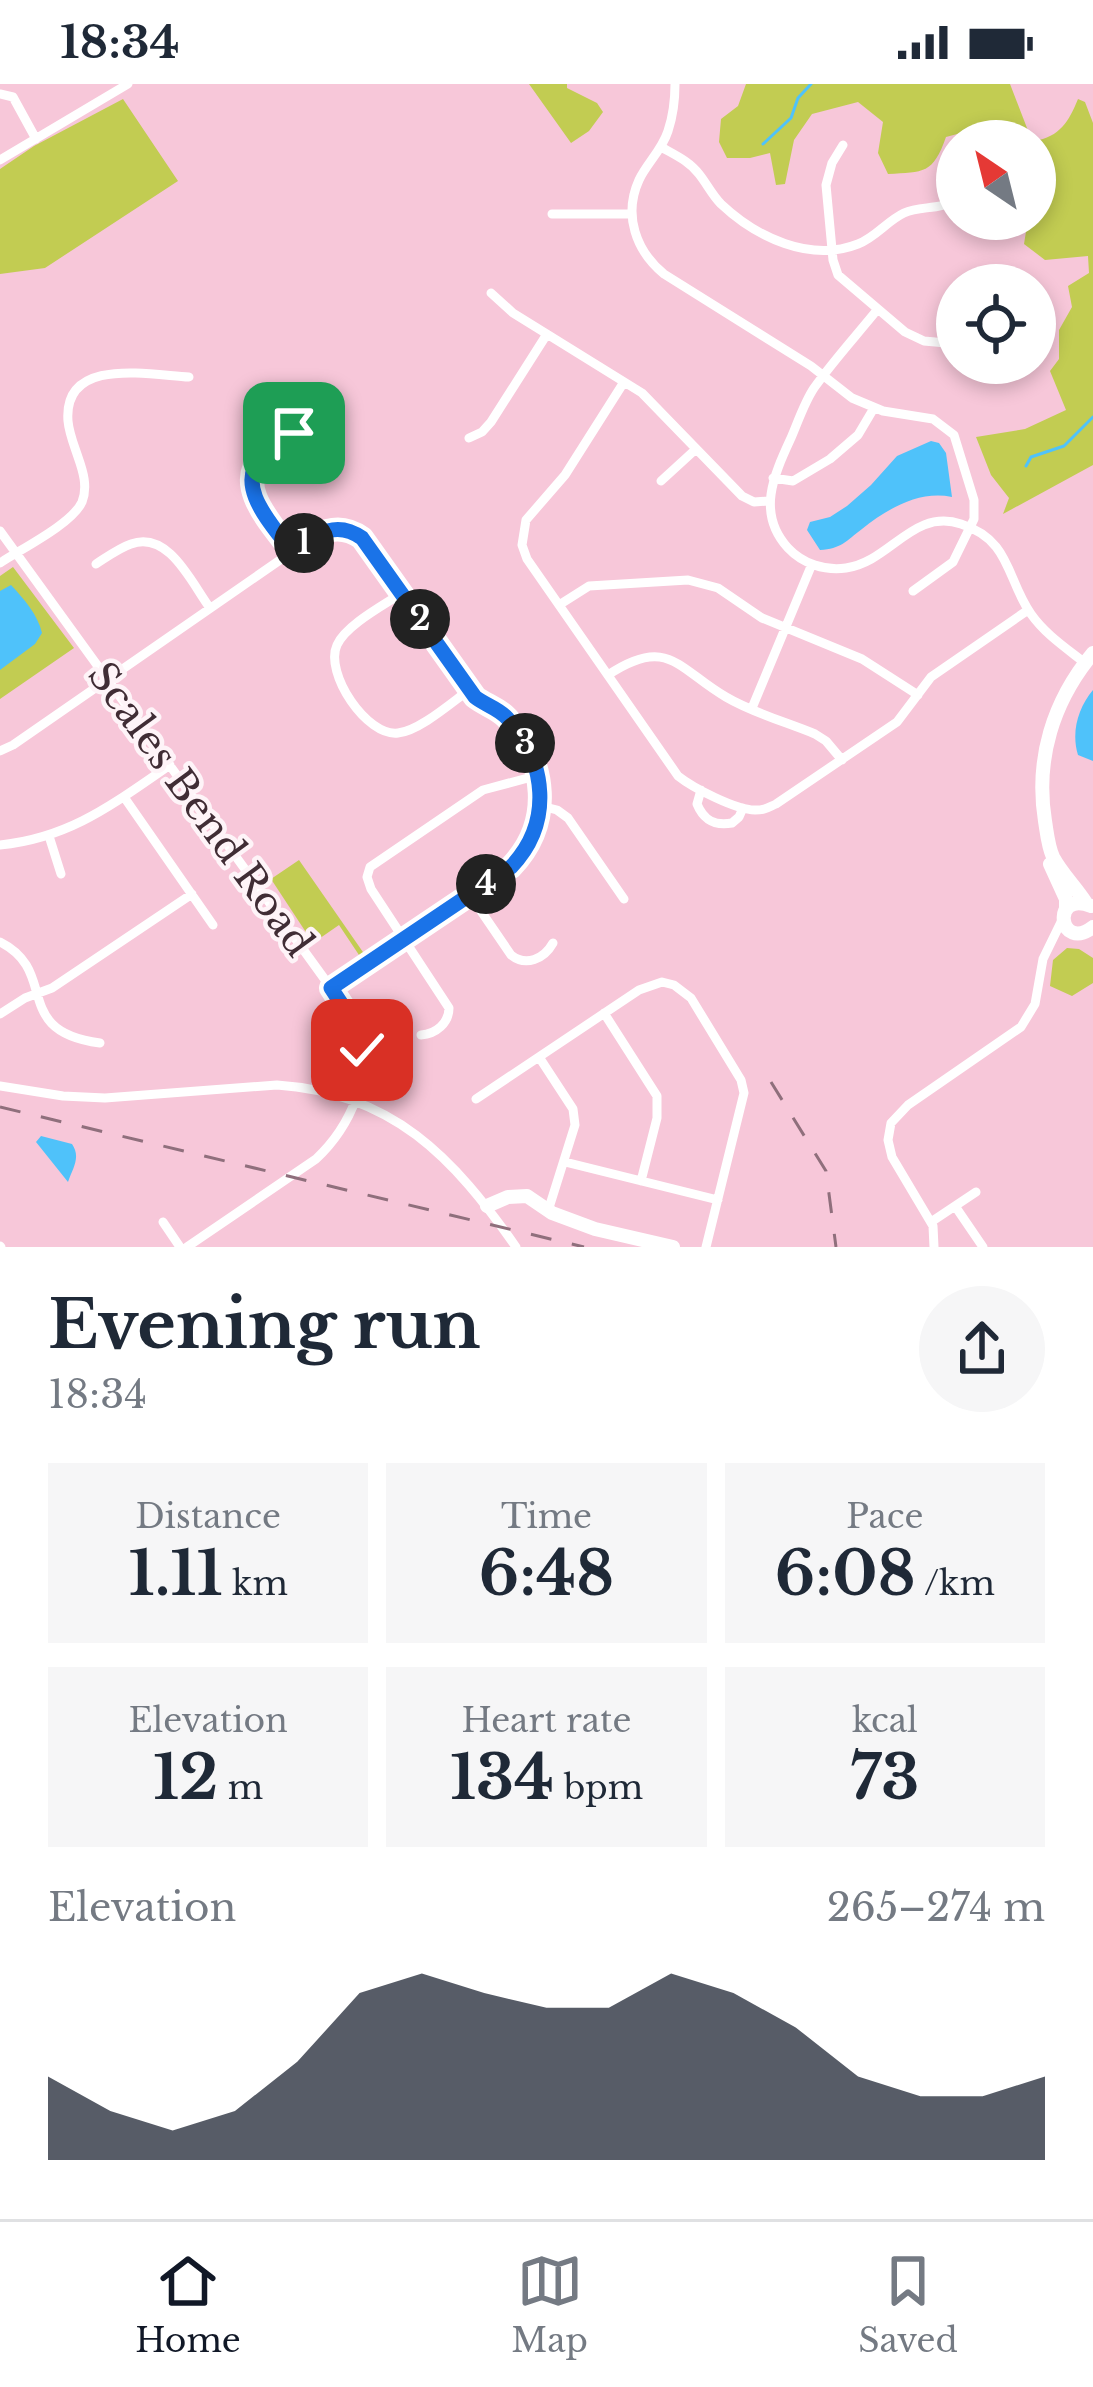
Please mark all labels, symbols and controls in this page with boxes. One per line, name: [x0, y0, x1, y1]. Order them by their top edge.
text: 18:34: [60, 14, 180, 70]
north arrow: [936, 120, 1056, 240]
map controls: [936, 120, 1056, 384]
button: locate: [936, 264, 1056, 384]
pin: [243, 382, 345, 484]
icon: arrive: [261, 400, 327, 466]
pin: 1: [274, 513, 334, 573]
text: 1: [297, 522, 311, 563]
pin: 2: [390, 589, 450, 649]
text: 2: [409, 598, 431, 639]
street label: Scales Bend Road: [77, 652, 324, 966]
pin: 3: [495, 713, 555, 773]
text: 3: [514, 722, 536, 763]
pin: 4: [456, 854, 516, 914]
text: 4: [475, 863, 497, 904]
pin: [311, 999, 413, 1101]
icon: check: [329, 1017, 395, 1083]
text: Evening run: [48, 1284, 481, 1366]
button: share: [919, 1286, 1045, 1412]
text: 18:34: [48, 1370, 147, 1419]
text: Distance: [135, 1496, 281, 1537]
text: Time: [501, 1496, 592, 1537]
text: Pace: [846, 1496, 923, 1537]
text: 1.11: [129, 1537, 223, 1611]
text: 6:48: [479, 1537, 614, 1611]
text: 6:08: [775, 1537, 916, 1611]
text: km: [223, 1563, 288, 1604]
text: /km: [916, 1563, 995, 1604]
text: Elevation: [129, 1700, 288, 1741]
text: Heart rate: [462, 1700, 631, 1741]
text: kcal: [852, 1700, 918, 1741]
text: 12: [153, 1741, 218, 1815]
text: 134: [450, 1741, 554, 1815]
text: 73: [850, 1741, 919, 1815]
text: m: [218, 1767, 263, 1808]
text: bpm: [554, 1767, 643, 1808]
text: Elevation: [48, 1883, 236, 1932]
text: 265–274 m: [827, 1883, 1045, 1932]
tab: Home: [135, 2248, 241, 2361]
tab: Map: [511, 2248, 588, 2361]
tab: Saved: [858, 2248, 958, 2361]

